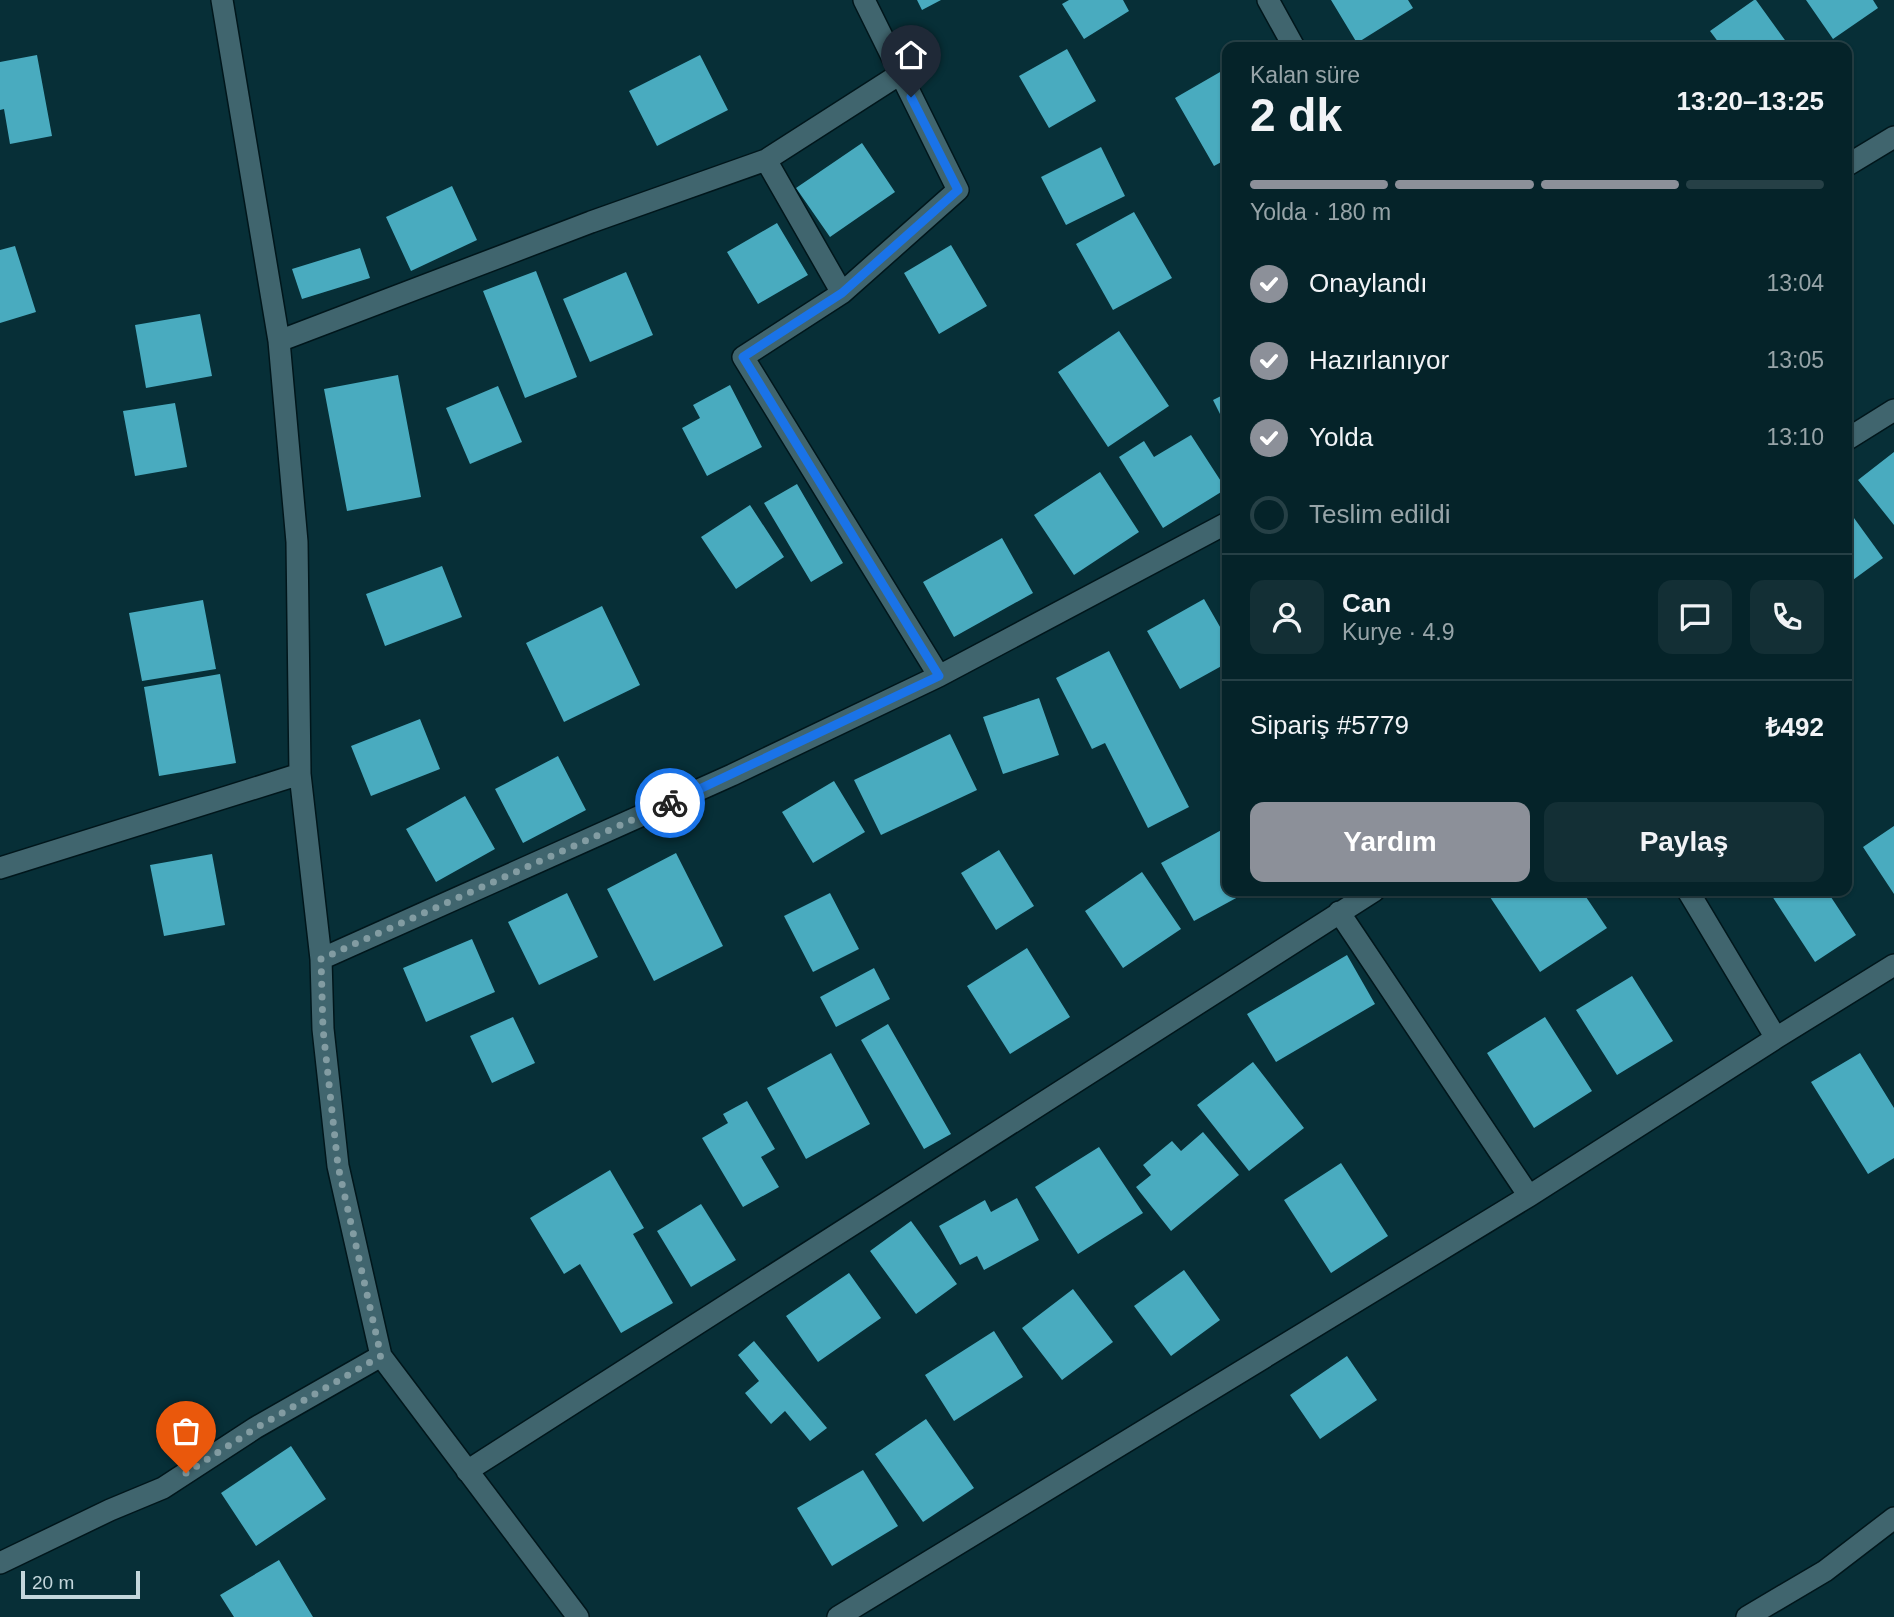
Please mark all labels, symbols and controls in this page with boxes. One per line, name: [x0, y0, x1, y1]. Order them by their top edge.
pin: [881, 25, 941, 97]
icon: home: [892, 36, 930, 74]
text: Kalan süre: [1250, 62, 1360, 88]
text: 13:20–13:25: [1677, 86, 1824, 116]
text: 2 dk: [1250, 89, 1342, 141]
text: Yolda · 180 m: [1250, 199, 1391, 225]
icon: check: [1250, 265, 1288, 303]
text: Onaylandı: [1309, 268, 1428, 298]
text: 13:04: [1766, 270, 1824, 296]
icon: check: [1250, 342, 1288, 380]
text: Hazırlanıyor: [1309, 345, 1449, 375]
text: 13:05: [1766, 347, 1824, 373]
icon: check: [1250, 419, 1288, 457]
text: Yolda: [1309, 422, 1373, 452]
text: 13:10: [1766, 424, 1824, 450]
text: Teslim edildi: [1309, 499, 1451, 529]
button: person: [1250, 580, 1324, 654]
button: chat: [1658, 580, 1732, 654]
button: phone: [1750, 580, 1824, 654]
text: Can: [1342, 588, 1391, 618]
text: Kurye · 4.9: [1342, 619, 1455, 645]
text: Sipariş #5779: [1250, 710, 1409, 740]
text: ₺492: [1766, 712, 1824, 742]
courier: [635, 768, 705, 838]
icon: bike: [651, 784, 689, 822]
button: Yardım: [1250, 802, 1530, 882]
button: Paylaş: [1544, 802, 1824, 882]
pin: [156, 1401, 216, 1473]
icon: bag: [167, 1412, 205, 1450]
scale bar: [21, 1568, 140, 1600]
text: 20 m: [32, 1572, 74, 1593]

